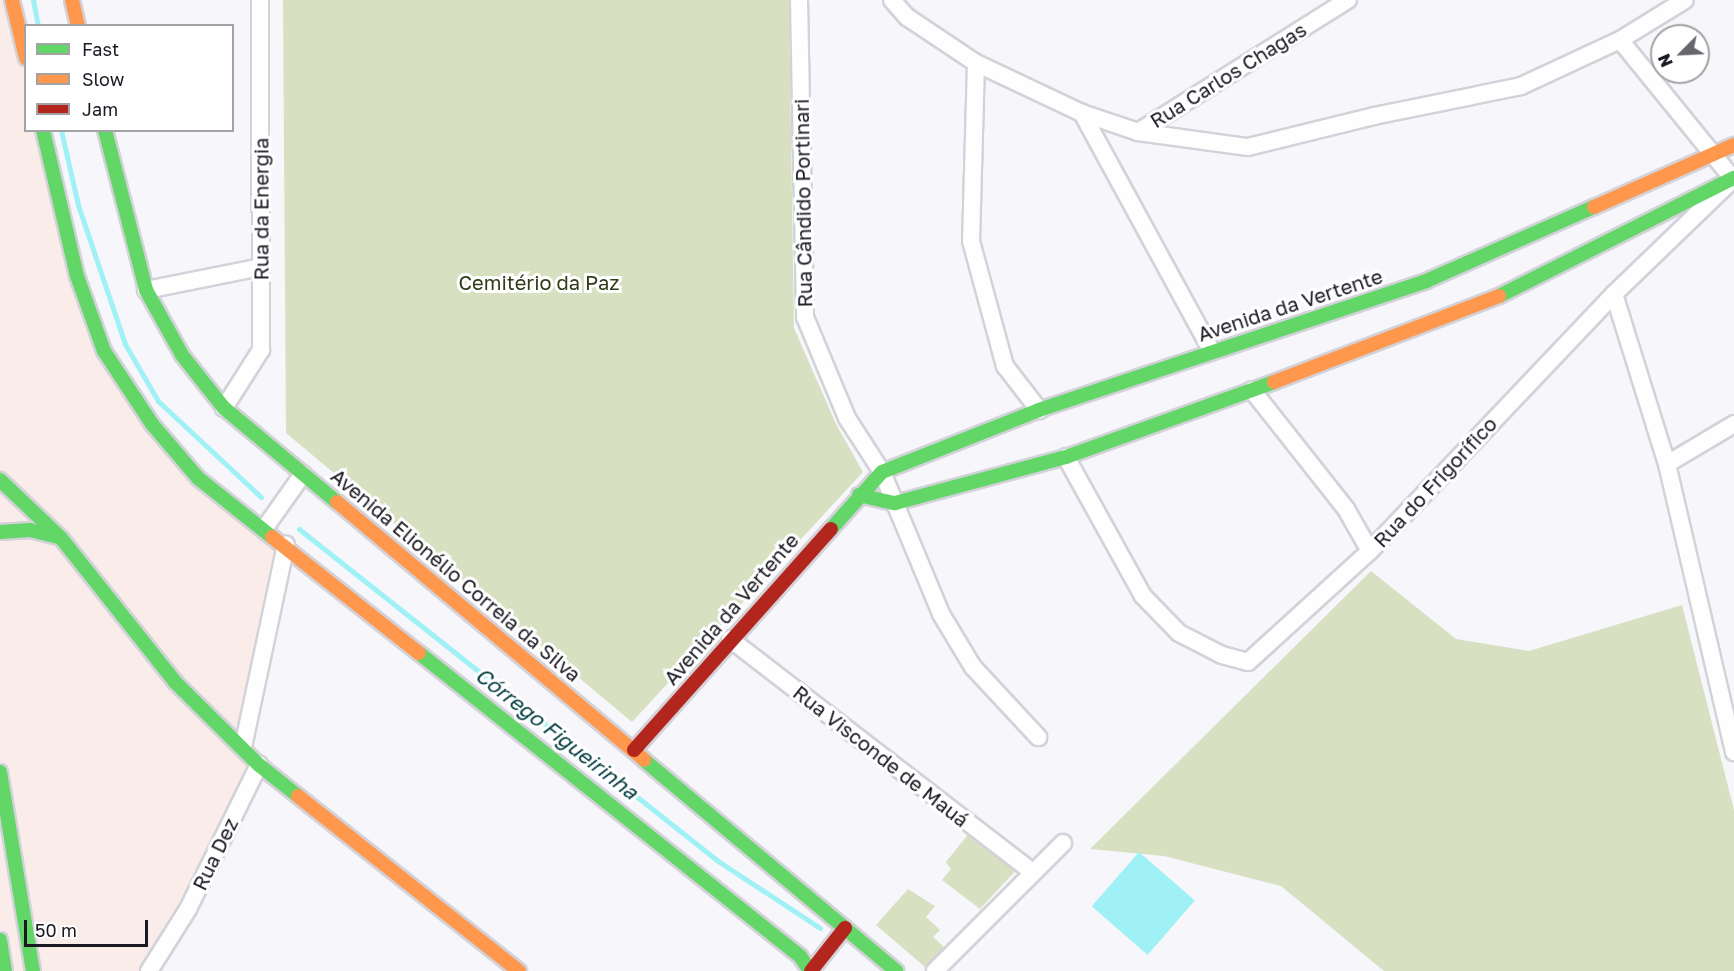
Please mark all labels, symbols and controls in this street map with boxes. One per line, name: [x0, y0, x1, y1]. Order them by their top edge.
street label: Rua Carlos Chagas: [1146, 17, 1310, 133]
legend: [24, 24, 234, 132]
north arrow: [1650, 24, 1710, 84]
text: Fast: [82, 38, 119, 60]
text: N: [1654, 51, 1677, 70]
text: Slow: [82, 68, 124, 90]
text: Jam: [82, 98, 118, 120]
street label: Rua Cândido Portinari: [789, 98, 817, 308]
street label: Rua da Energia: [249, 138, 273, 280]
street label: Avenida da Vertente: [1195, 264, 1385, 346]
park label: Cemitério da Paz: [458, 270, 620, 294]
street label: Rua do Frigorífico: [1368, 412, 1502, 552]
street label: Avenida Elionélio Correia da Silva: [326, 463, 586, 687]
street label: Avenida da Vertente: [659, 528, 803, 690]
water label: Córrego Figueirinha: [471, 662, 643, 804]
street label: Rua Visconde de Mauá: [789, 680, 973, 832]
street label: Rua Dez: [187, 814, 243, 894]
scale bar: [27, 908, 152, 946]
text: 50 m: [35, 919, 77, 941]

